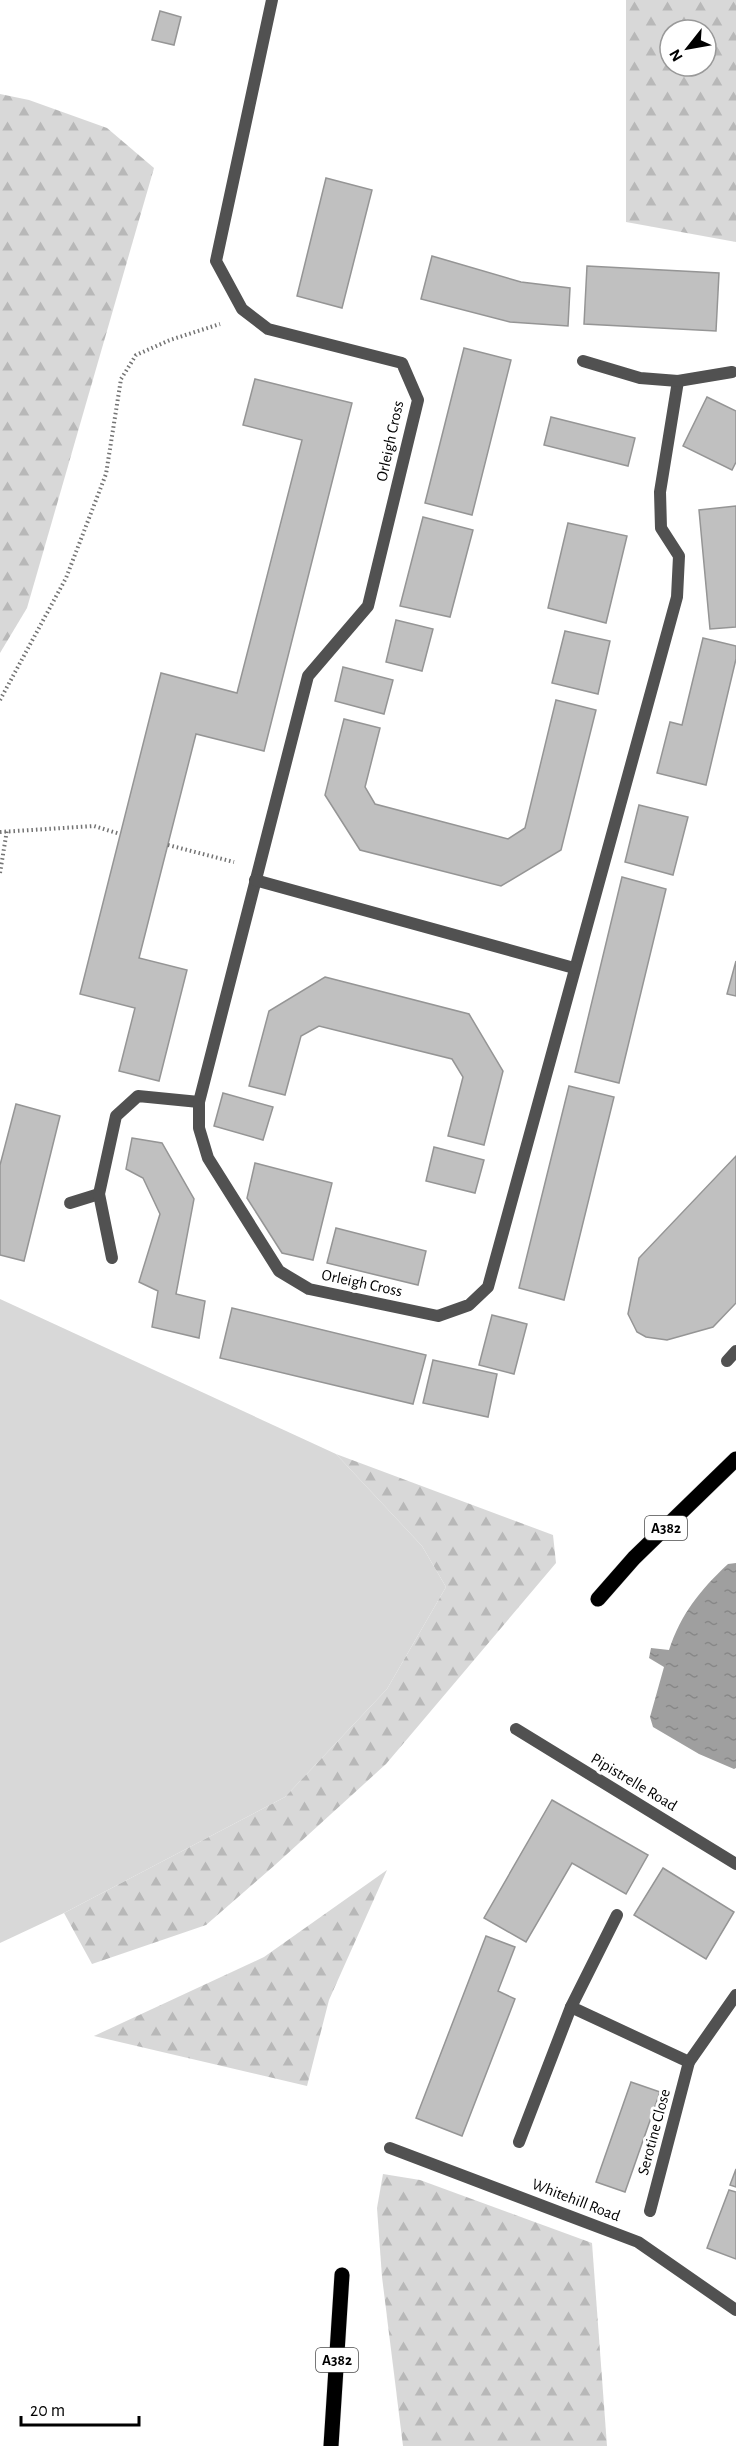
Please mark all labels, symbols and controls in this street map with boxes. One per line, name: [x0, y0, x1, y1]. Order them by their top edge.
north arrow: [658, 18, 718, 78]
text: N: [666, 46, 686, 64]
street label: Orleigh Cross: [374, 399, 406, 483]
street label: Orleigh Cross: [320, 1267, 404, 1299]
road number: A382: [645, 1516, 687, 1540]
street label: Pipistrelle Road: [588, 1750, 680, 1814]
street label: Serotine Close: [635, 2087, 673, 2177]
street label: Whitehill Road: [530, 2176, 622, 2224]
road number: A382: [316, 2348, 358, 2372]
scale bar: [21, 2389, 140, 2427]
text: 20 m: [30, 2402, 65, 2420]

